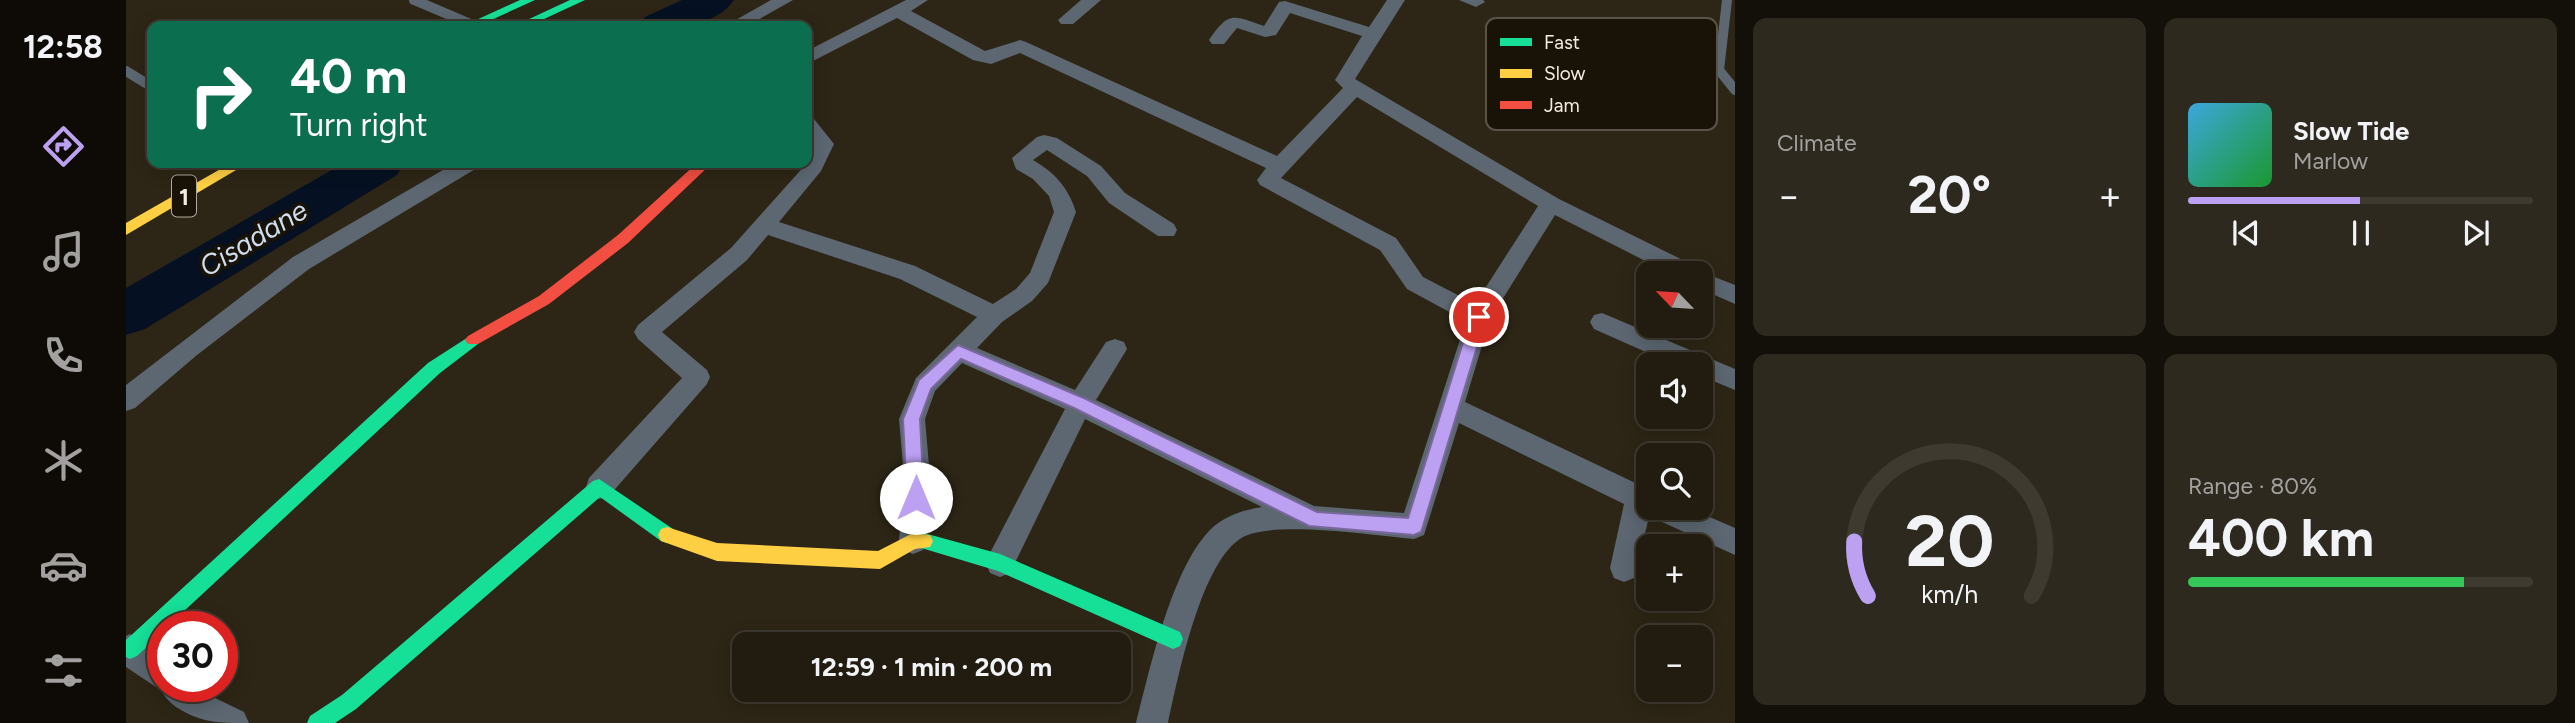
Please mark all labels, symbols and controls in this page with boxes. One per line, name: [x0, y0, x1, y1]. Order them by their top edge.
legend: [1486, 18, 1717, 130]
text: 12:58: [23, 28, 103, 66]
text: Fast: [1544, 31, 1580, 54]
text: 40 m: [290, 46, 407, 105]
icon: right: [175, 49, 266, 140]
text: Slow: [1544, 62, 1586, 85]
text: Jam: [1544, 94, 1580, 117]
text: Turn right: [290, 106, 428, 144]
text: Slow Tide: [2293, 115, 2409, 147]
icon: directions: [39, 122, 88, 171]
text: Climate: [1777, 129, 1856, 157]
text: Marlow: [2293, 147, 2368, 175]
text: 20°: [1908, 164, 1991, 226]
text: −: [1777, 173, 1801, 219]
text: +: [2098, 173, 2122, 219]
road number: 1: [172, 176, 196, 216]
water label: Cisadane: [193, 192, 313, 284]
icon: previous: [2227, 214, 2265, 252]
icon: pause: [2342, 214, 2380, 252]
icon: next: [2457, 214, 2495, 252]
icon: music: [39, 227, 88, 276]
north arrow: [1636, 261, 1713, 338]
map controls: [1636, 261, 1713, 702]
pin: [1449, 287, 1509, 347]
icon: arrive: [1460, 298, 1498, 336]
icon: phone: [39, 331, 88, 380]
button: sound: [1636, 352, 1713, 429]
icon: climate: [39, 436, 88, 485]
button: search: [1636, 443, 1713, 520]
position arrow: [879, 461, 953, 535]
text: Range · 80%: [2188, 472, 2317, 500]
text: 20: [1905, 497, 1994, 584]
text: 400 km: [2188, 507, 2374, 569]
button: +: [1636, 534, 1713, 611]
icon: car: [39, 541, 88, 590]
text: km/h: [1921, 578, 1978, 608]
speed limit sign: 30: [147, 611, 238, 702]
button: −: [1636, 625, 1713, 702]
icon: filters: [39, 646, 88, 695]
text: 12:59 · 1 min · 200 m: [811, 651, 1052, 683]

